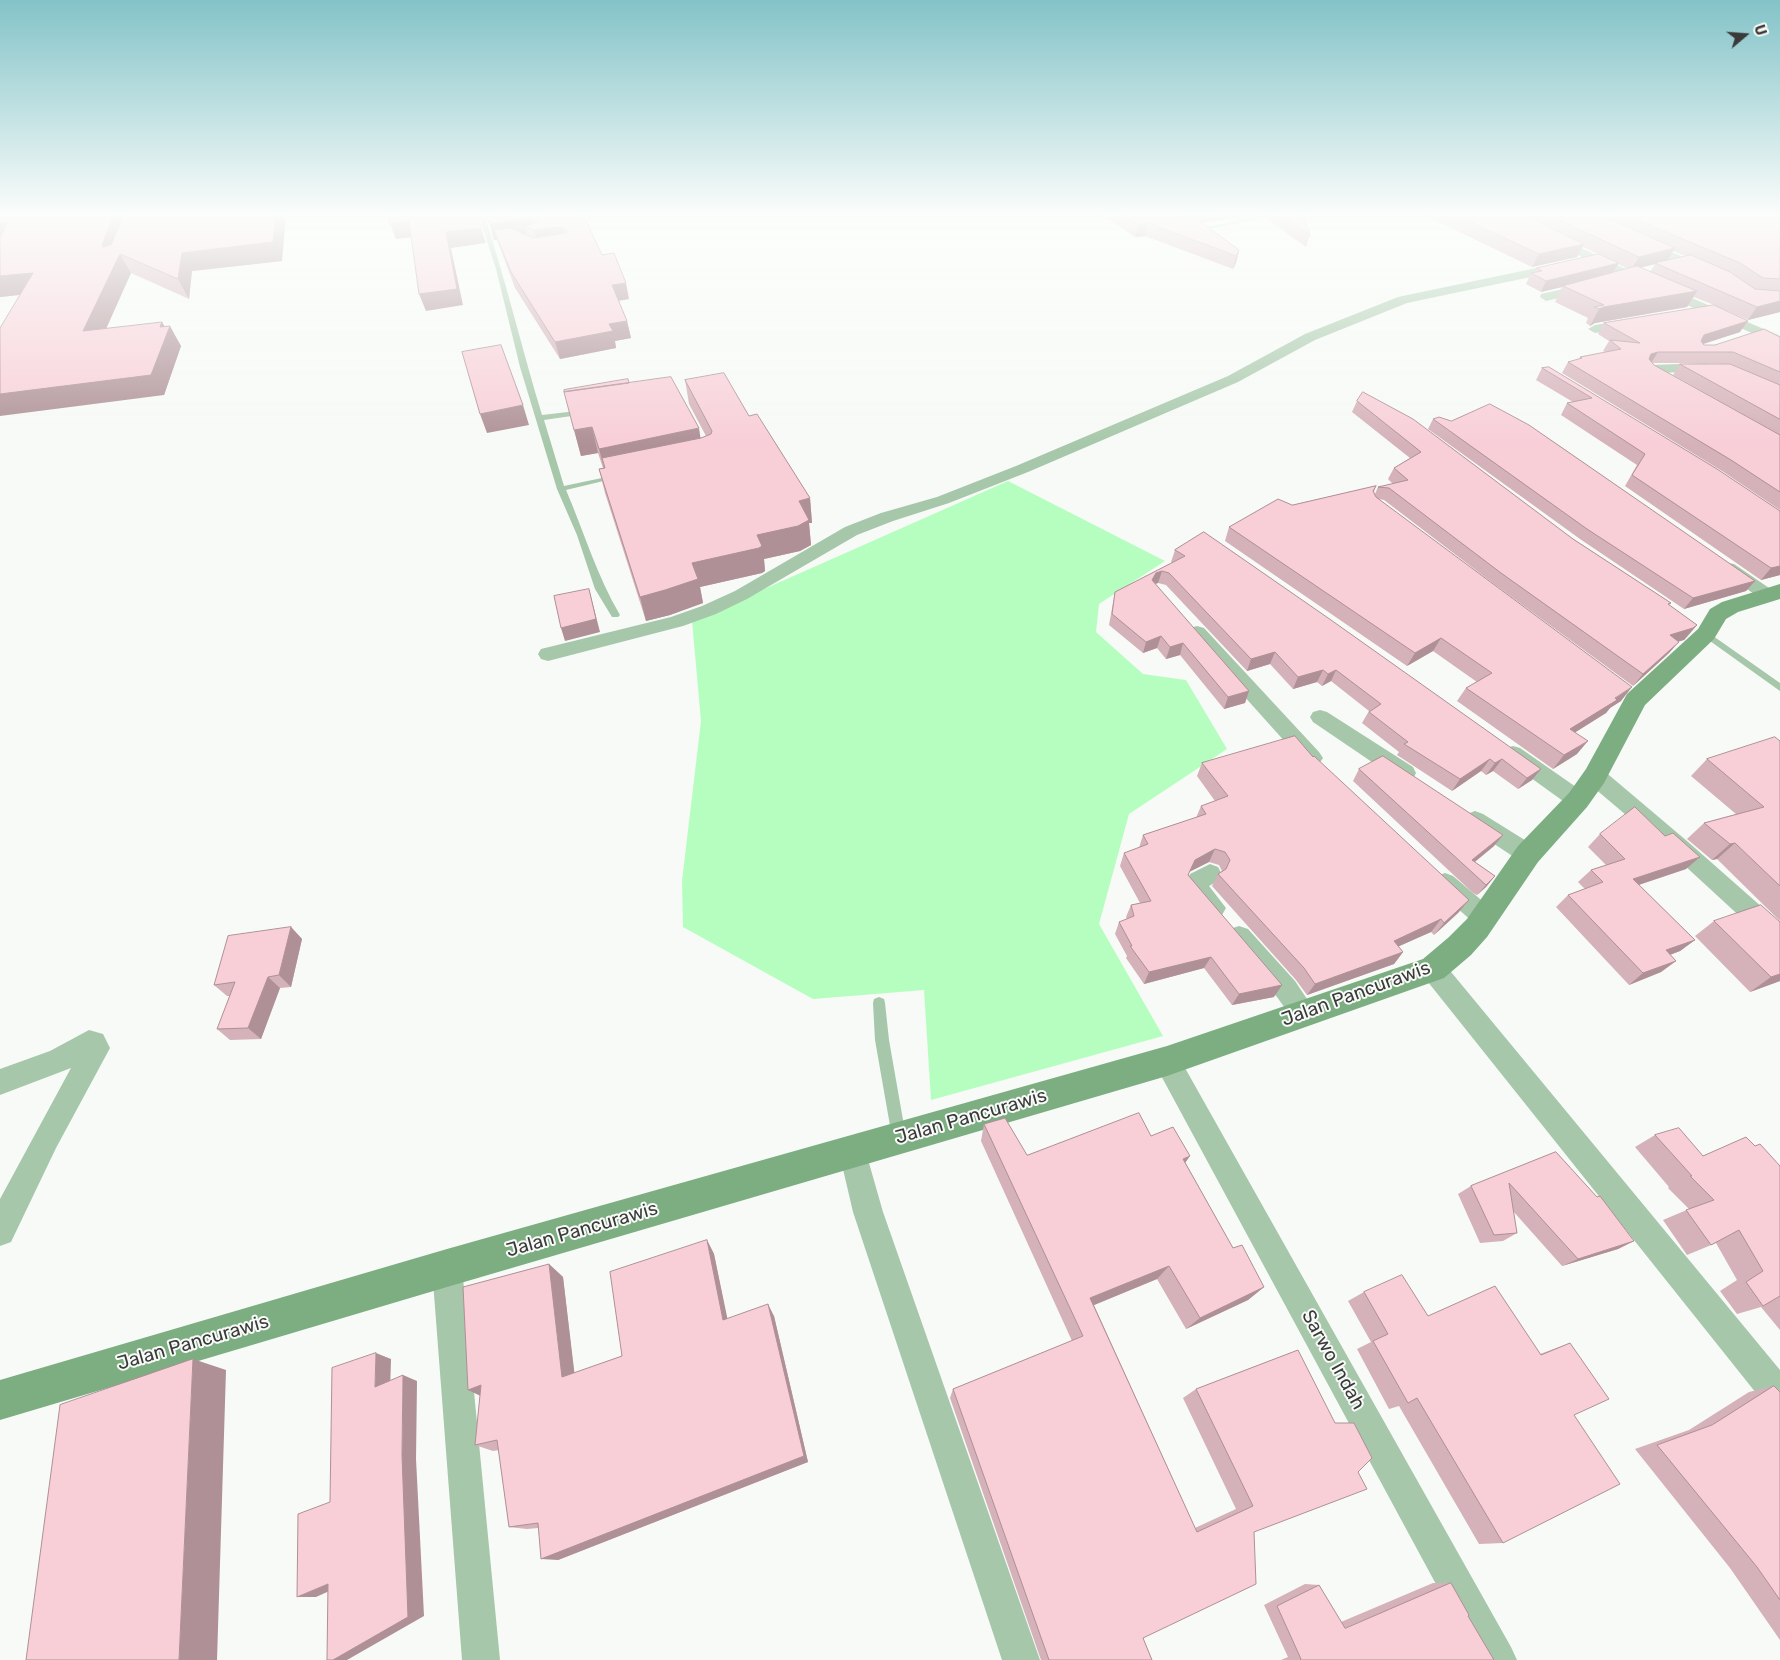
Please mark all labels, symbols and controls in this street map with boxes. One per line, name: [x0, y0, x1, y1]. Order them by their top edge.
north arrow: [1720, 10, 1770, 60]
text: U: [1750, 23, 1769, 38]
street label: Jalan Pancurawis: [1278, 956, 1434, 1032]
street label: Jalan Pancurawis: [893, 1084, 1049, 1150]
street label: Jalan Pancurawis: [504, 1197, 660, 1263]
street label: Sarwo Indah: [1296, 1306, 1370, 1414]
street label: Jalan Pancurawis: [115, 1310, 271, 1376]

